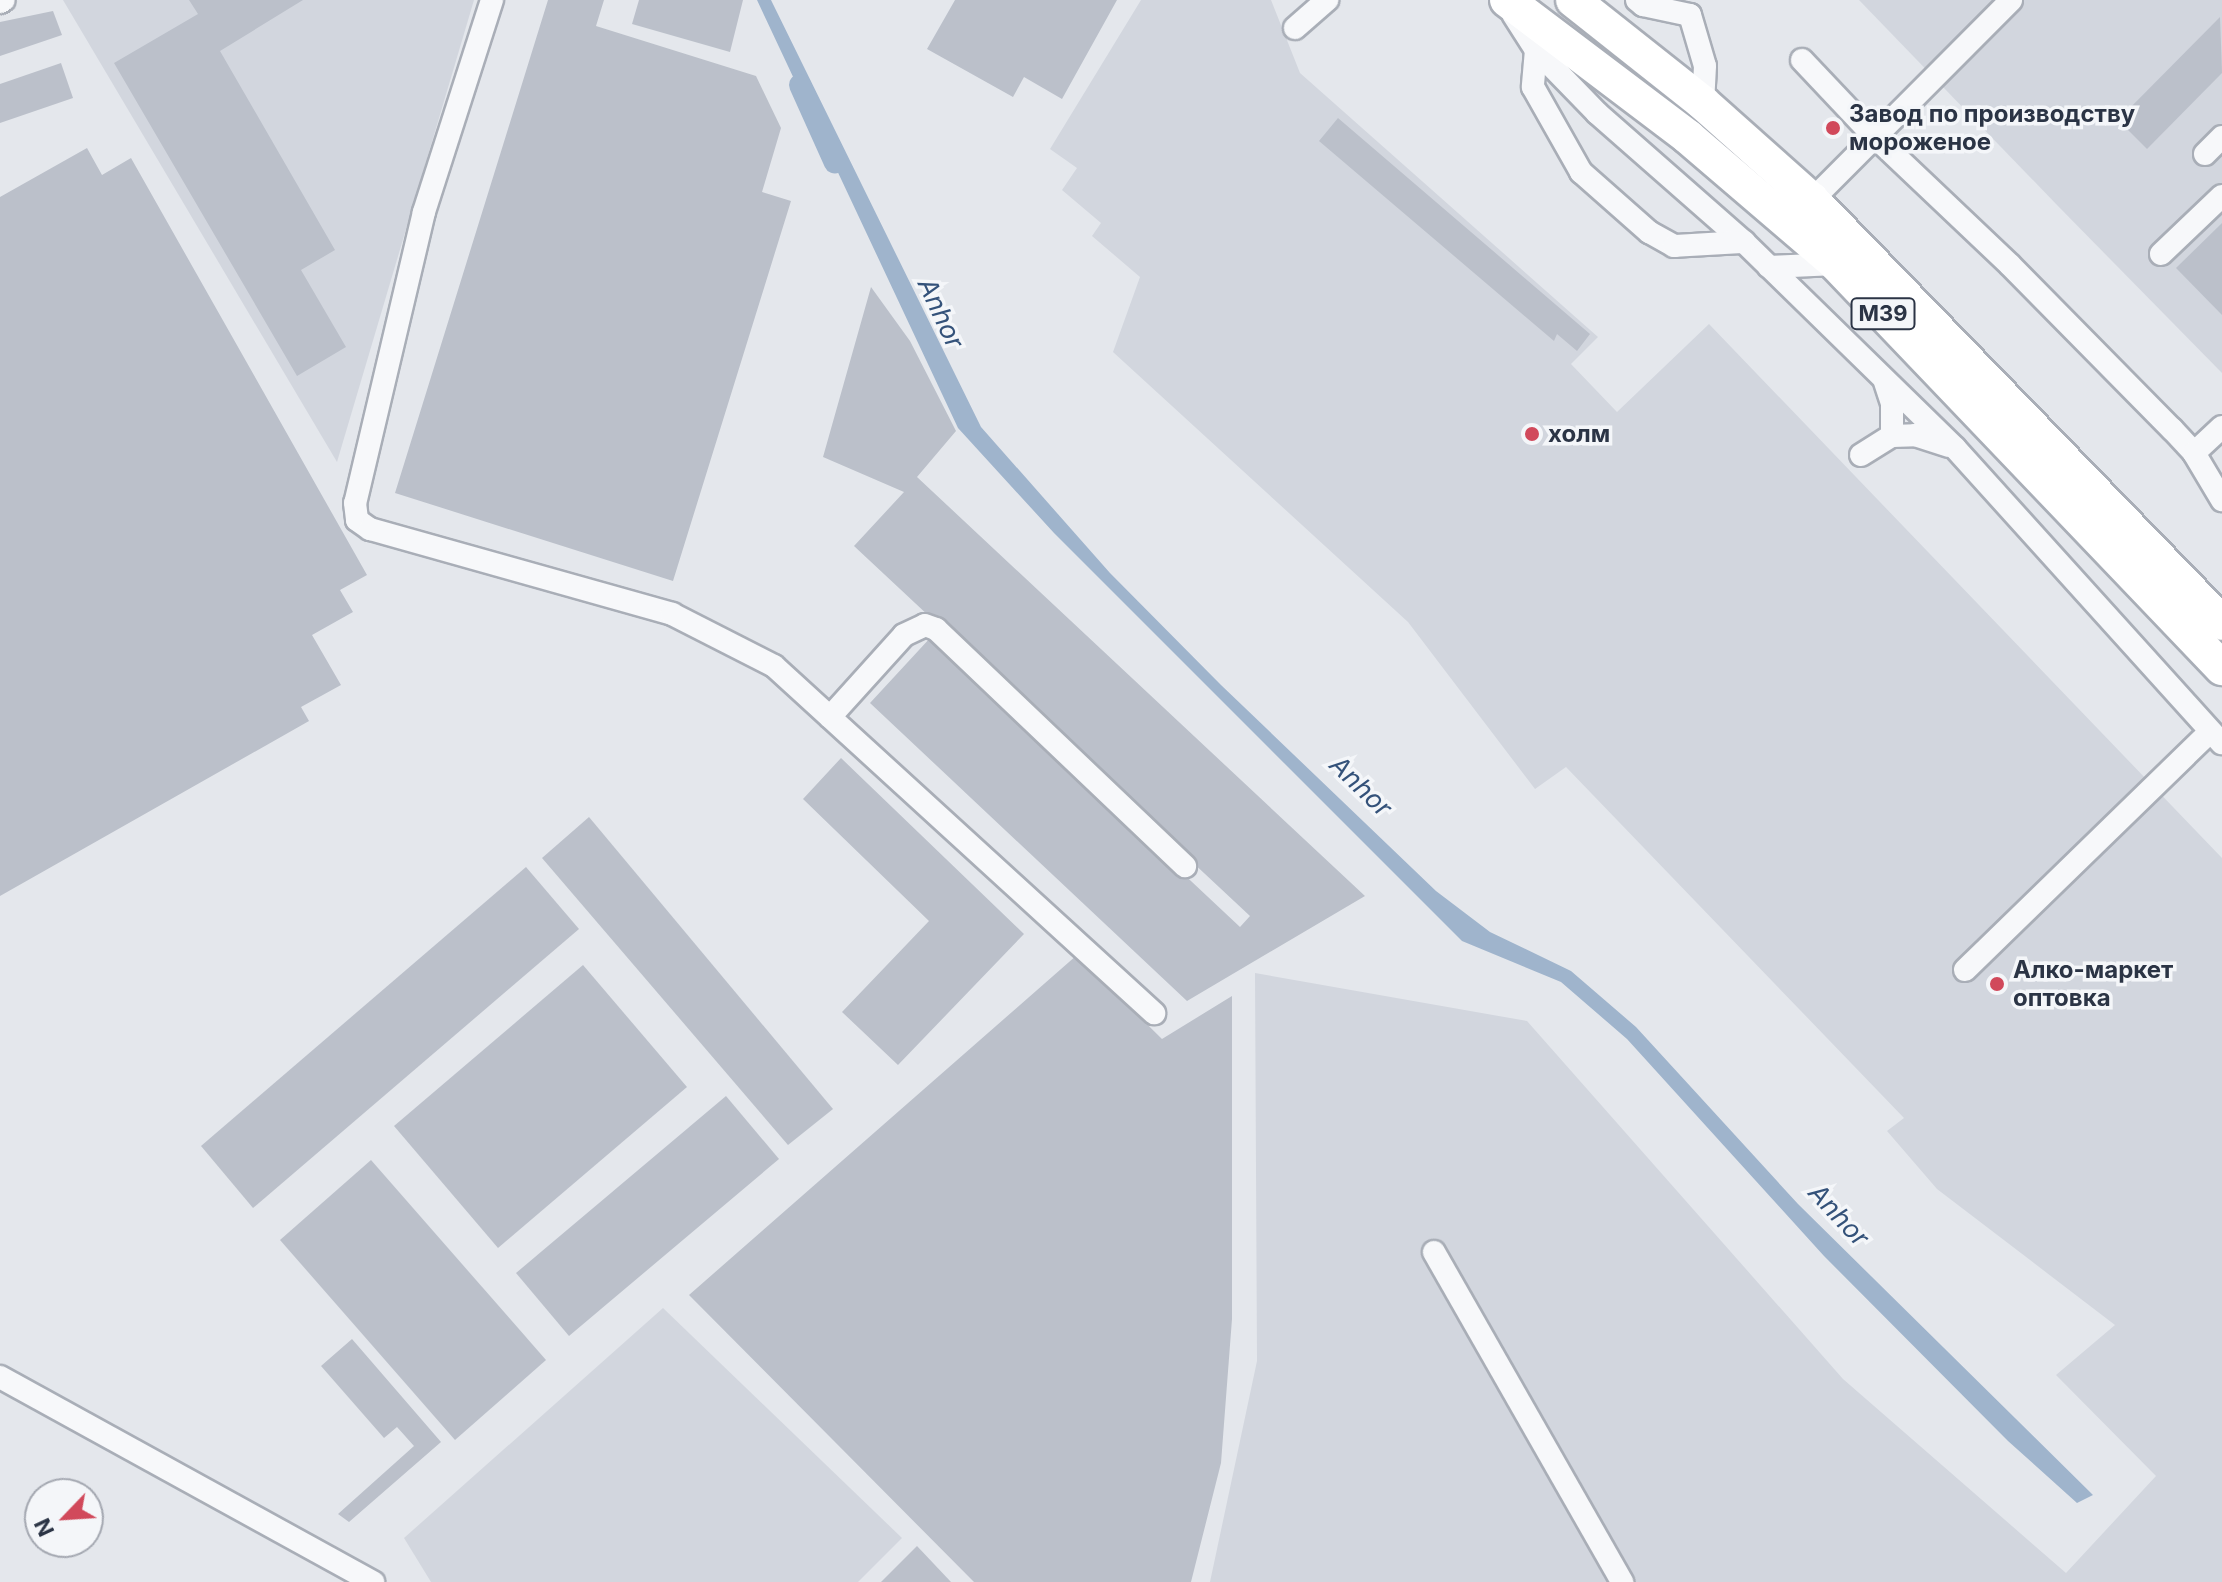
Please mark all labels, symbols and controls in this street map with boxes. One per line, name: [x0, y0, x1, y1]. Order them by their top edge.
place label: Завод по производству мороженое: [1849, 100, 2135, 156]
marker: Завод по производству мороженое: [1824, 119, 1842, 137]
water label: Anhor: [911, 273, 971, 353]
road number: M39: [1849, 296, 1917, 332]
place label: холм: [1548, 420, 1610, 448]
marker: холм: [1523, 425, 1541, 443]
water label: Anhor: [1324, 749, 1398, 823]
place label: Алко-маркет оптовка: [2013, 956, 2173, 1012]
marker: Алко-маркет оптовка: [1988, 975, 2006, 993]
water label: Anhor: [1802, 1177, 1876, 1253]
north arrow: [24, 1478, 104, 1558]
text: N: [29, 1514, 59, 1540]

